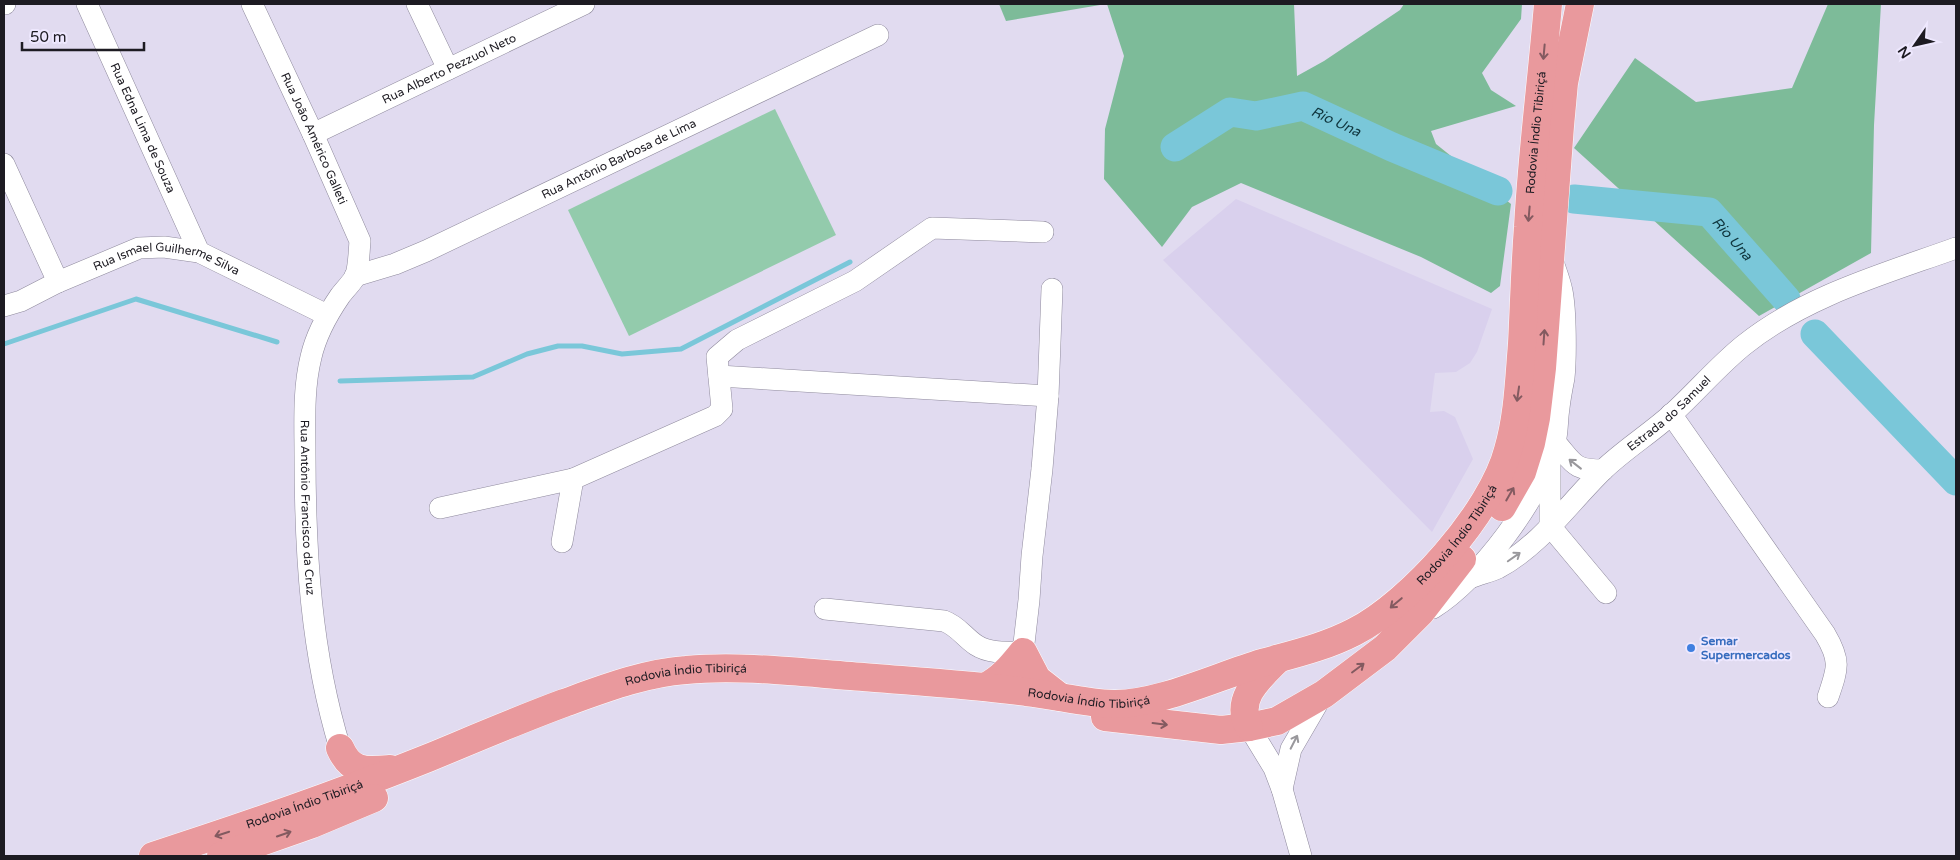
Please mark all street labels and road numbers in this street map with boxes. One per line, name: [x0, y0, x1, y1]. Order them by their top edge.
street label: Rua Alberto Pezzuol Neto: [380, 31, 518, 107]
street label: Rua Edna Lima de Souza: [108, 61, 178, 195]
street label: Rua João Américo Galleti: [278, 70, 350, 206]
street label: Rodovia Índio Tibiriçá: [1523, 71, 1549, 194]
street label: Rua Antônio Barbosa de Lima: [539, 116, 698, 202]
street label: Rua Ismael Guilherme Silva: [89, 261, 243, 281]
street label: Estrada do Samuel: [1624, 373, 1714, 454]
street label: Rua Antônio Francisco da Cruz: [298, 420, 318, 596]
street label: Rodovia Índio Tibiriçá: [1414, 482, 1500, 588]
street label: Rodovia Índio Tibiriçá: [623, 661, 747, 689]
street label: Rodovia Índio Tibiriçá: [1027, 685, 1151, 711]
street label: Rodovia Índio Tibiriçá: [244, 777, 365, 832]

